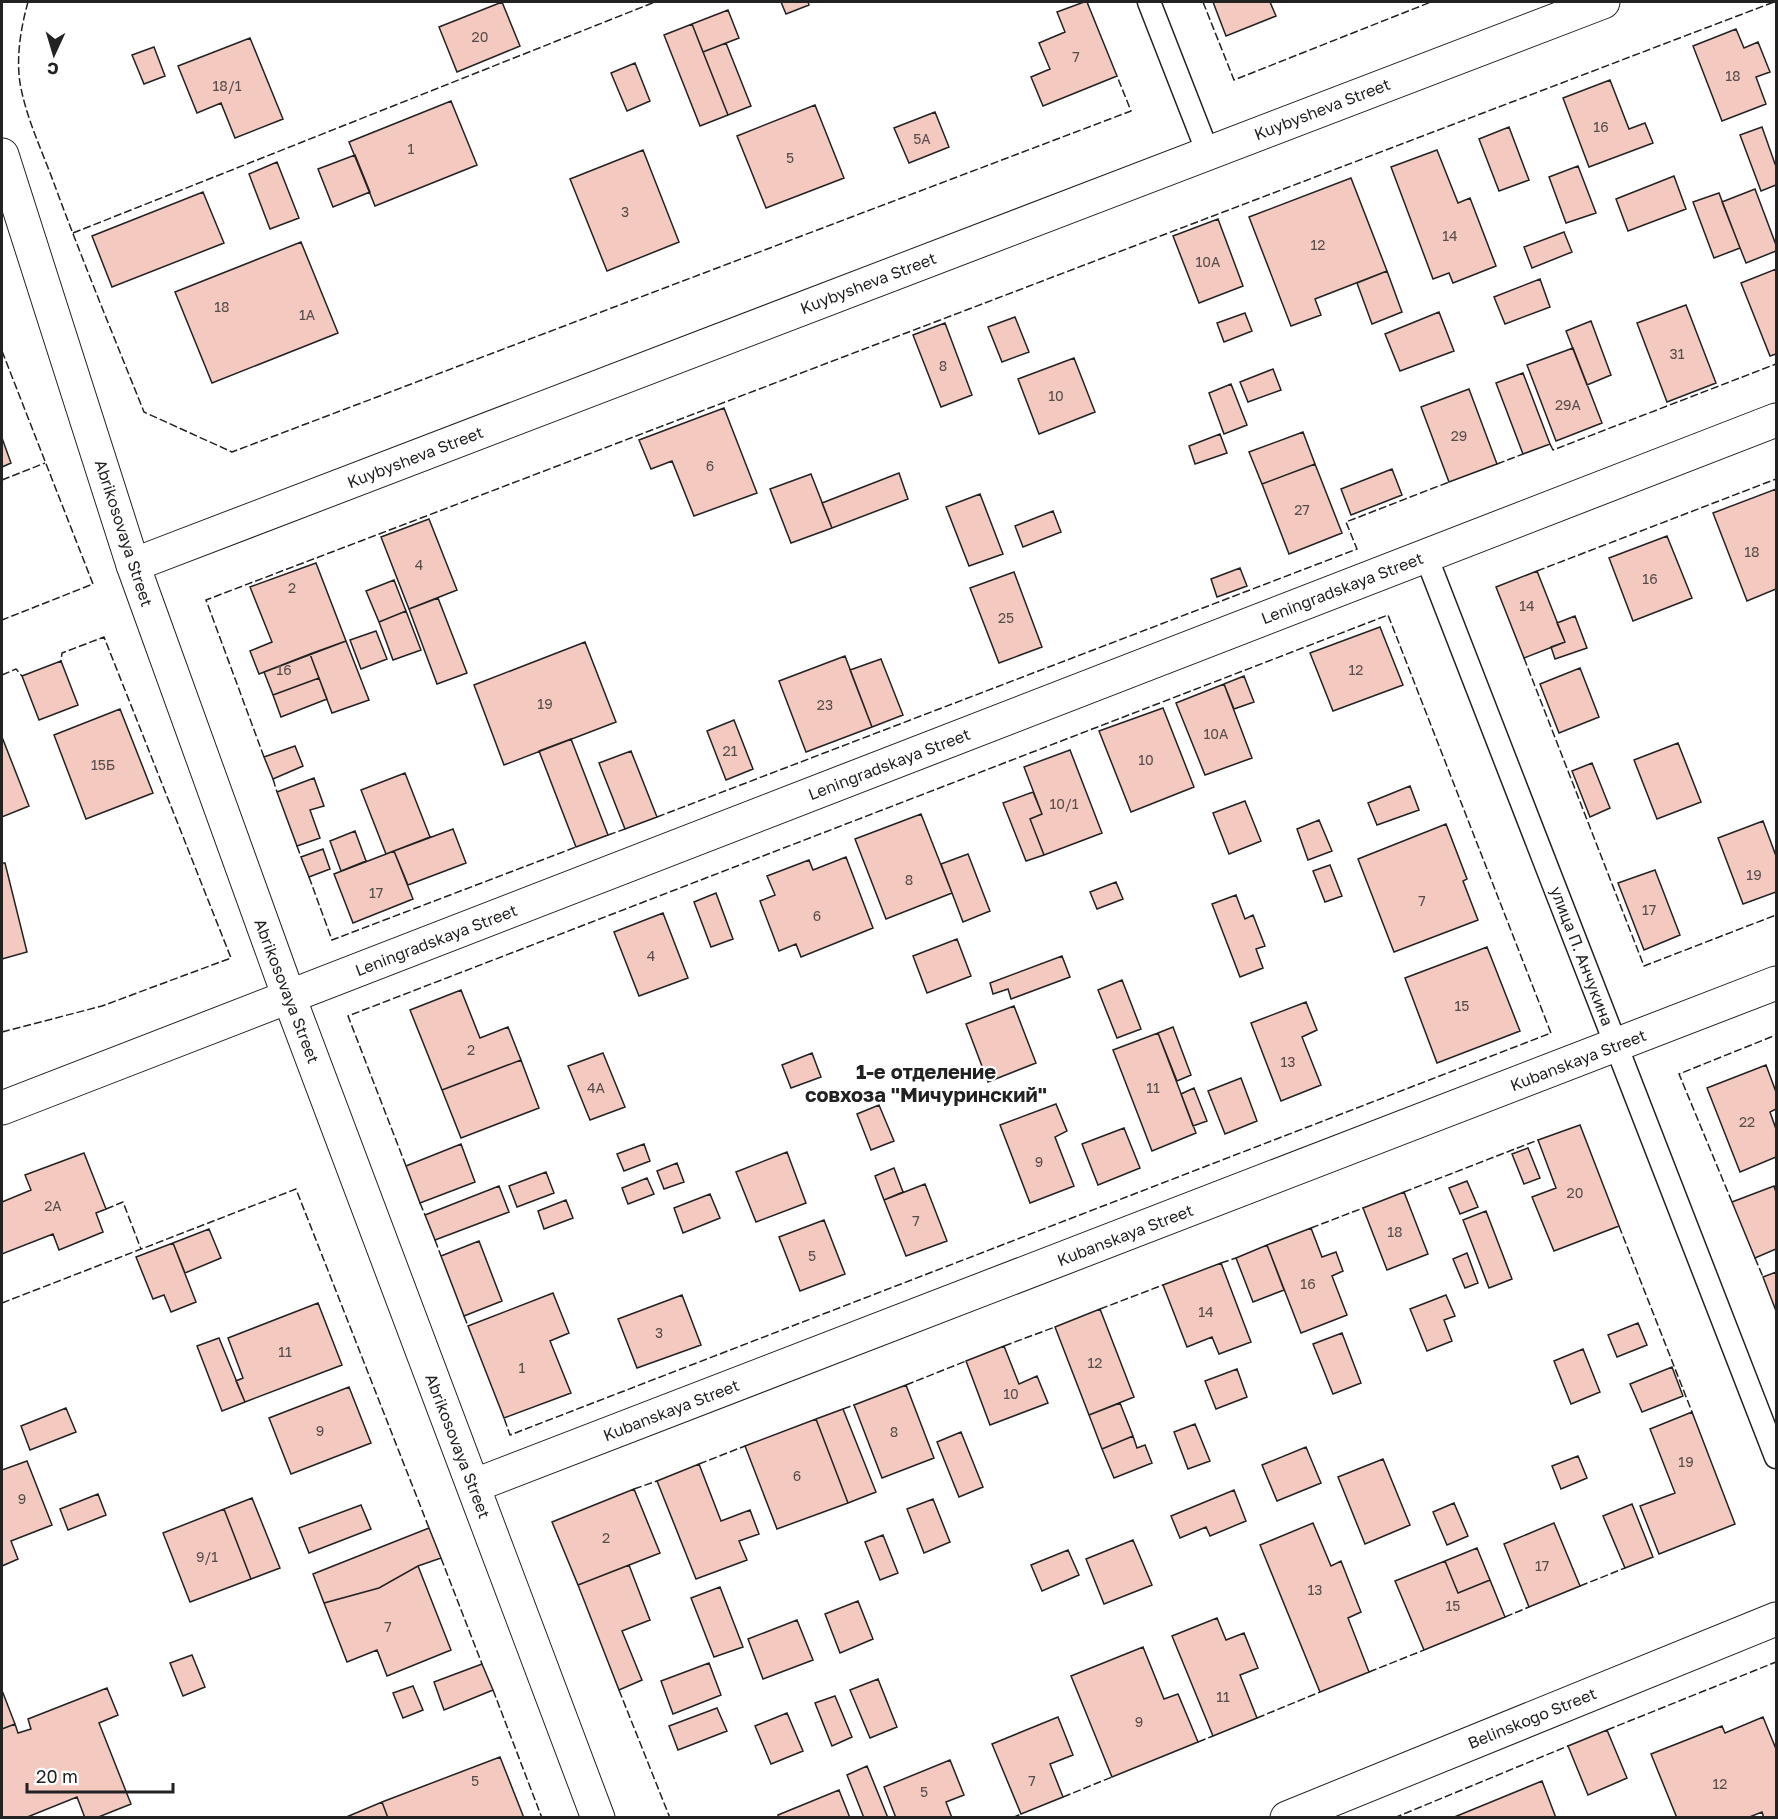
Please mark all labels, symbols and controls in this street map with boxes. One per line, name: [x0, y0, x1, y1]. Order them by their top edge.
north arrow: [24, 24, 84, 84]
house number: 20: [472, 28, 488, 45]
house number: 7: [1072, 48, 1080, 65]
text: С: [47, 59, 59, 79]
house number: 18: [1725, 67, 1741, 84]
street label: Kuybysheva Street: [1251, 74, 1393, 144]
house number: 18/1: [213, 77, 242, 94]
house number: 16: [1593, 118, 1609, 135]
house number: 5А: [913, 130, 931, 147]
house number: 1: [408, 140, 415, 157]
house number: 5: [786, 149, 794, 166]
house number: 3: [621, 203, 629, 220]
house number: 14: [1442, 227, 1458, 244]
house number: 12: [1311, 236, 1325, 253]
street label: Kuybysheva Street: [797, 248, 939, 318]
house number: 10А: [1196, 253, 1221, 270]
house number: 18: [214, 298, 230, 315]
house number: 1А: [299, 306, 316, 323]
house number: 31: [1670, 345, 1685, 362]
house number: 8: [939, 357, 947, 374]
house number: 10: [1048, 387, 1064, 404]
house number: 29А: [1555, 396, 1582, 413]
street label: Kuybysheva Street: [344, 422, 486, 492]
house number: 29: [1451, 427, 1467, 444]
street label: Abrikosovaya Street: [91, 457, 157, 609]
house number: 6: [706, 457, 714, 474]
house number: 27: [1294, 501, 1310, 518]
house number: 18: [1744, 543, 1760, 560]
street label: Leningradskaya Street: [1258, 548, 1426, 628]
house number: 4: [415, 556, 423, 573]
house number: 16: [1642, 570, 1658, 587]
house number: 2: [288, 579, 296, 596]
house number: 14: [1519, 597, 1535, 614]
house number: 25: [998, 609, 1014, 626]
house number: 16: [276, 661, 292, 678]
house number: 12: [1349, 661, 1363, 678]
house number: 19: [537, 695, 553, 712]
house number: 23: [817, 696, 833, 713]
street label: Leningradskaya Street: [805, 724, 973, 804]
house number: 10А: [1204, 725, 1229, 742]
house number: 21: [723, 742, 738, 759]
house number: 10: [1138, 751, 1154, 768]
house number: 15Б: [91, 756, 115, 773]
house number: 10/1: [1050, 795, 1079, 812]
house number: 19: [1746, 866, 1762, 883]
house number: 8: [905, 871, 913, 888]
street label: улица П. Анчукина: [1546, 883, 1618, 1029]
house number: 17: [369, 884, 383, 901]
house number: 7: [1418, 892, 1426, 909]
street label: Leningradskaya Street: [352, 900, 520, 980]
house number: 17: [1642, 901, 1656, 918]
house number: 6: [813, 907, 821, 924]
street label: Abrikosovaya Street: [250, 916, 324, 1066]
house number: 4: [647, 947, 655, 964]
house number: 15: [1455, 997, 1469, 1014]
street label: Kubanskaya Street: [1507, 1025, 1649, 1095]
house number: 2: [467, 1041, 475, 1058]
house number: 13: [1281, 1053, 1295, 1070]
district label: 1-е отделение совхоза "Мичуринский": [805, 1059, 1047, 1106]
house number: 4А: [587, 1079, 606, 1096]
house number: 11: [1146, 1079, 1160, 1096]
house number: 22: [1739, 1113, 1755, 1130]
house number: 9: [1035, 1153, 1043, 1170]
house number: 20: [1567, 1184, 1583, 1201]
house number: 2А: [44, 1197, 62, 1214]
street label: Kubanskaya Street: [1054, 1200, 1196, 1270]
house number: 7: [912, 1212, 920, 1229]
house number: 18: [1387, 1223, 1403, 1240]
house number: 5: [808, 1247, 816, 1264]
house number: 16: [1300, 1275, 1316, 1292]
house number: 14: [1198, 1303, 1214, 1320]
house number: 3: [655, 1324, 663, 1341]
house number: 11: [278, 1343, 292, 1360]
house number: 12: [1088, 1354, 1102, 1371]
house number: 1: [519, 1359, 526, 1376]
street label: Abrikosovaya Street: [421, 1371, 495, 1521]
street label: Kubanskaya Street: [600, 1375, 742, 1445]
house number: 10: [1003, 1385, 1019, 1402]
house number: 9: [316, 1422, 324, 1439]
house number: 8: [890, 1423, 898, 1440]
house number: 19: [1678, 1453, 1694, 1470]
house number: 6: [793, 1467, 801, 1484]
house number: 9: [18, 1490, 26, 1507]
house number: 2: [602, 1529, 610, 1546]
house number: 9/1: [196, 1548, 218, 1565]
house number: 17: [1535, 1557, 1549, 1574]
house number: 13: [1308, 1581, 1322, 1598]
house number: 15: [1446, 1597, 1460, 1614]
house number: 7: [384, 1618, 392, 1635]
street label: Belinskogo Street: [1465, 1683, 1599, 1753]
house number: 11: [1216, 1688, 1230, 1705]
house number: 9: [1135, 1713, 1143, 1730]
scale bar: [27, 1756, 172, 1794]
text: 20 m: [36, 1765, 78, 1787]
house number: 5: [471, 1772, 479, 1789]
house number: 7: [1028, 1772, 1036, 1789]
house number: 12: [1713, 1775, 1727, 1792]
house number: 5: [920, 1783, 928, 1800]

